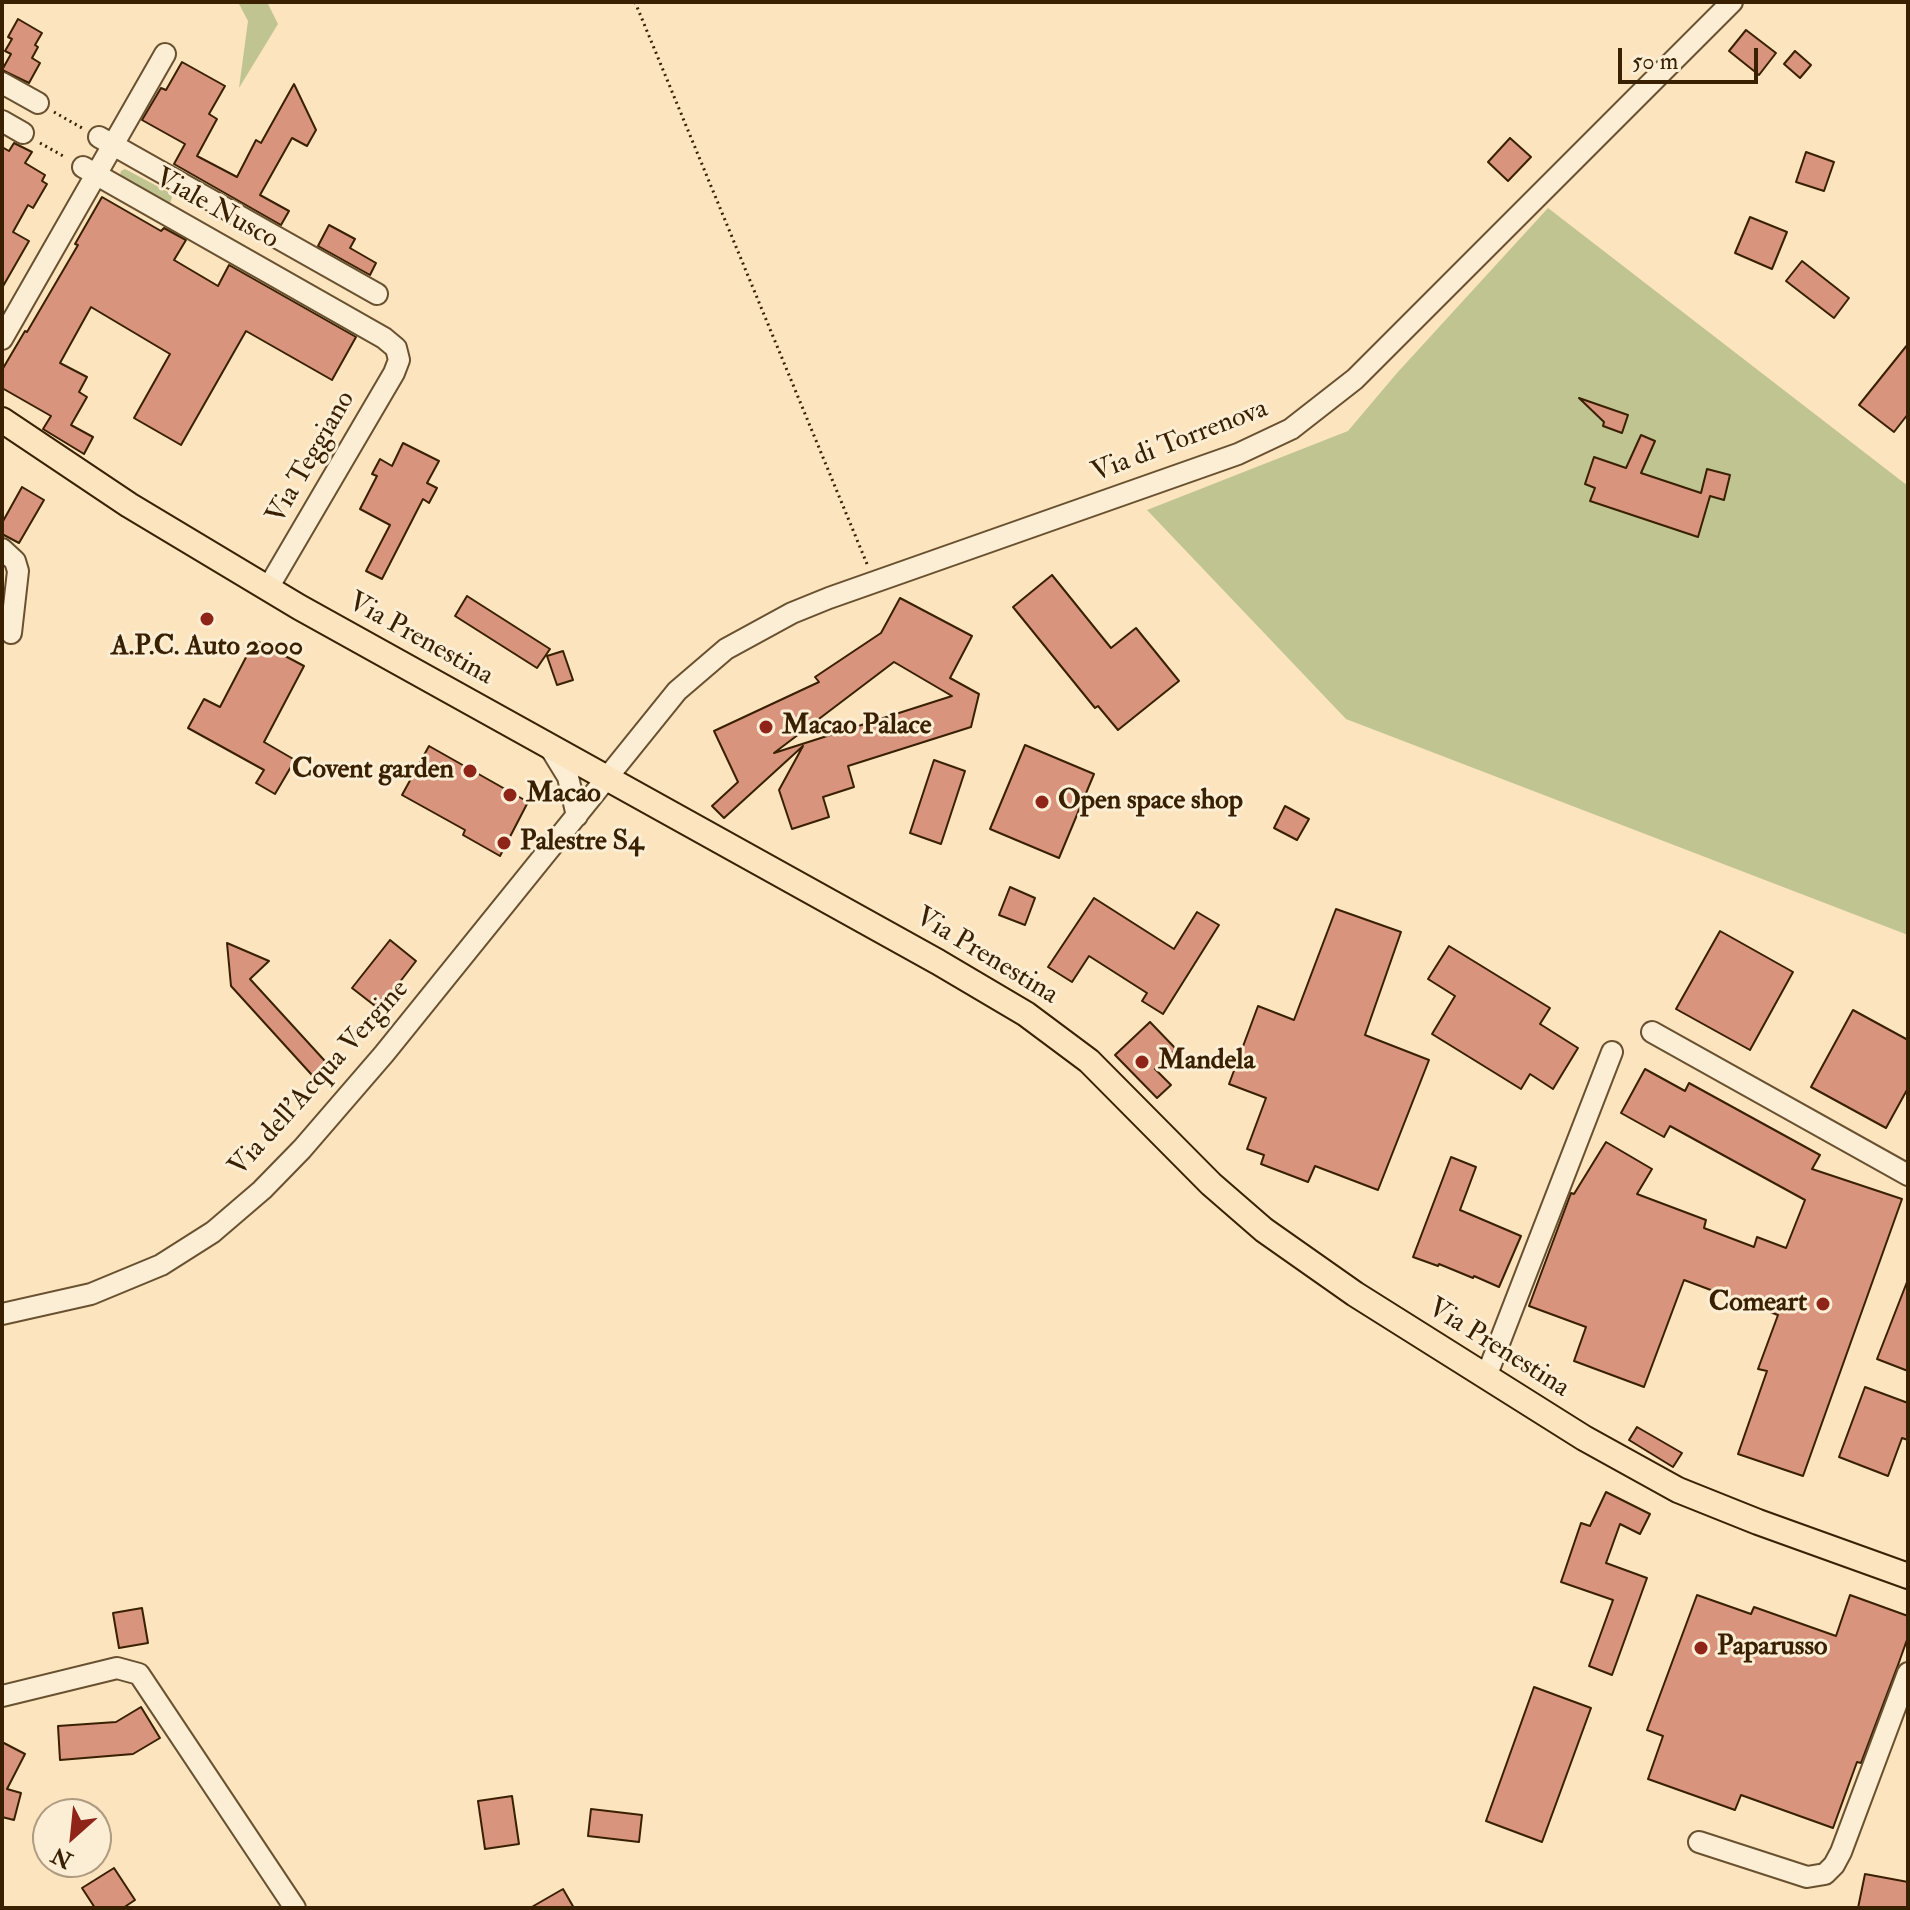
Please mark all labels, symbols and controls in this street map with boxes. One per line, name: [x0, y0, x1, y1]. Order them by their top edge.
scale bar: [1622, 32, 1762, 82]
text: 50 m: [1632, 46, 1678, 77]
street label: Viale Nusco: [148, 162, 284, 258]
street label: Via Teggiano: [260, 386, 364, 530]
street label: Via di Torrenova: [1087, 393, 1273, 491]
street label: Via Prenestina: [341, 586, 499, 694]
marker: A.P.C. Auto 2000: [198, 610, 216, 628]
place label: A.P.C. Auto 2000: [111, 631, 303, 665]
place label: Macao Palace: [782, 710, 932, 744]
marker: Macao Palace: [757, 718, 775, 736]
place label: Covent garden: [292, 754, 454, 788]
marker: Covent garden: [461, 762, 479, 780]
place label: Macao: [526, 778, 601, 812]
place label: Open space shop: [1058, 785, 1243, 819]
marker: Macao: [501, 786, 519, 804]
marker: Open space shop: [1033, 793, 1051, 811]
place label: Palestre S4: [520, 826, 643, 860]
marker: Palestre S4: [495, 834, 513, 852]
street label: Via Prenestina: [908, 901, 1064, 1013]
street label: Via dell'Acqua Vergine: [223, 974, 417, 1184]
place label: Mandela: [1158, 1045, 1255, 1079]
marker: Mandela: [1133, 1053, 1151, 1071]
place label: Comeart: [1709, 1287, 1807, 1321]
street label: Via Prenestina: [1421, 1292, 1575, 1406]
marker: Comeart: [1814, 1295, 1832, 1313]
place label: Paparusso: [1717, 1631, 1827, 1665]
marker: Paparusso: [1692, 1639, 1710, 1657]
north arrow: [32, 1798, 112, 1878]
text: N: [47, 1841, 77, 1875]

